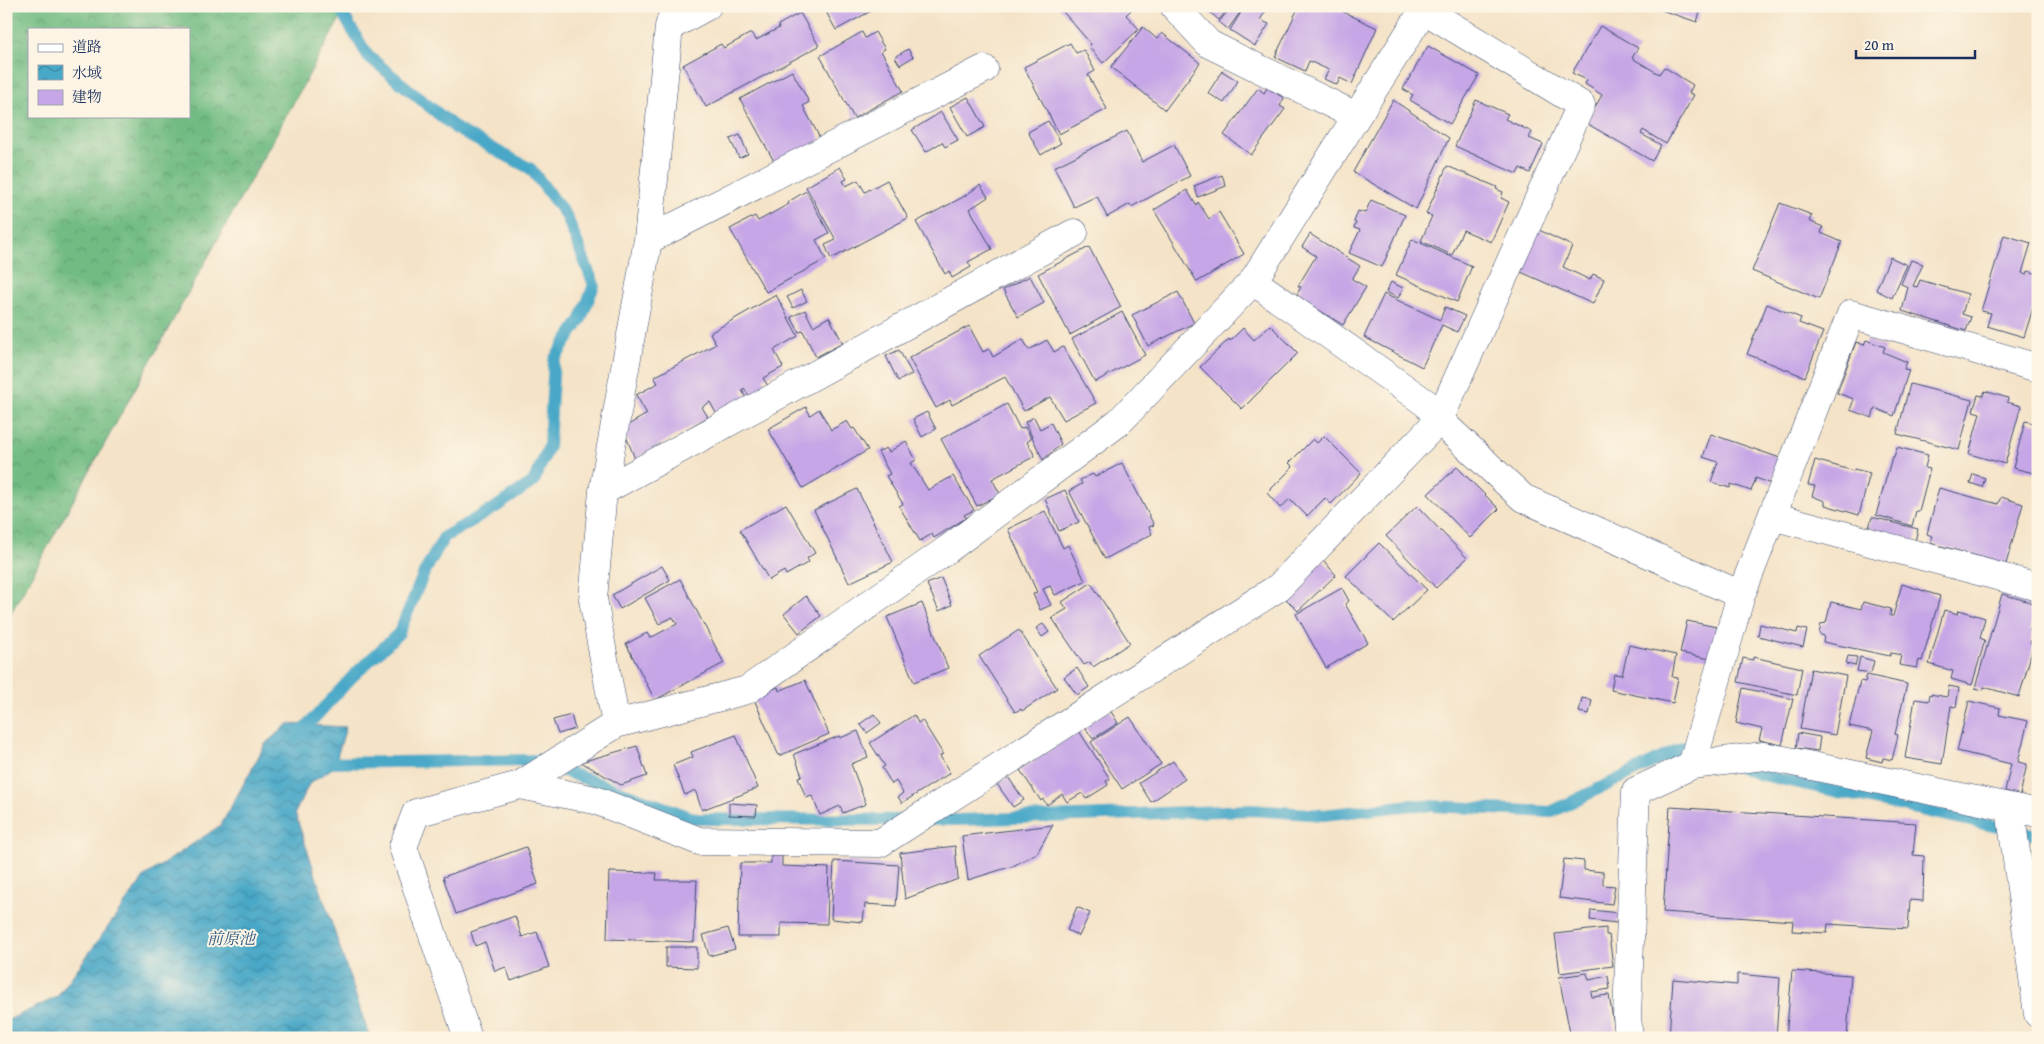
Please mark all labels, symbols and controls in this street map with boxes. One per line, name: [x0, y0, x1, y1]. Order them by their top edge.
legend: [28, 28, 190, 118]
scale bar: [1856, 28, 1975, 60]
text: 20 m: [1864, 34, 1895, 55]
text: 道路: [72, 36, 102, 57]
text: 水域: [72, 62, 102, 83]
text: 建物: [72, 86, 102, 107]
water label: 前原池: [207, 926, 257, 950]

